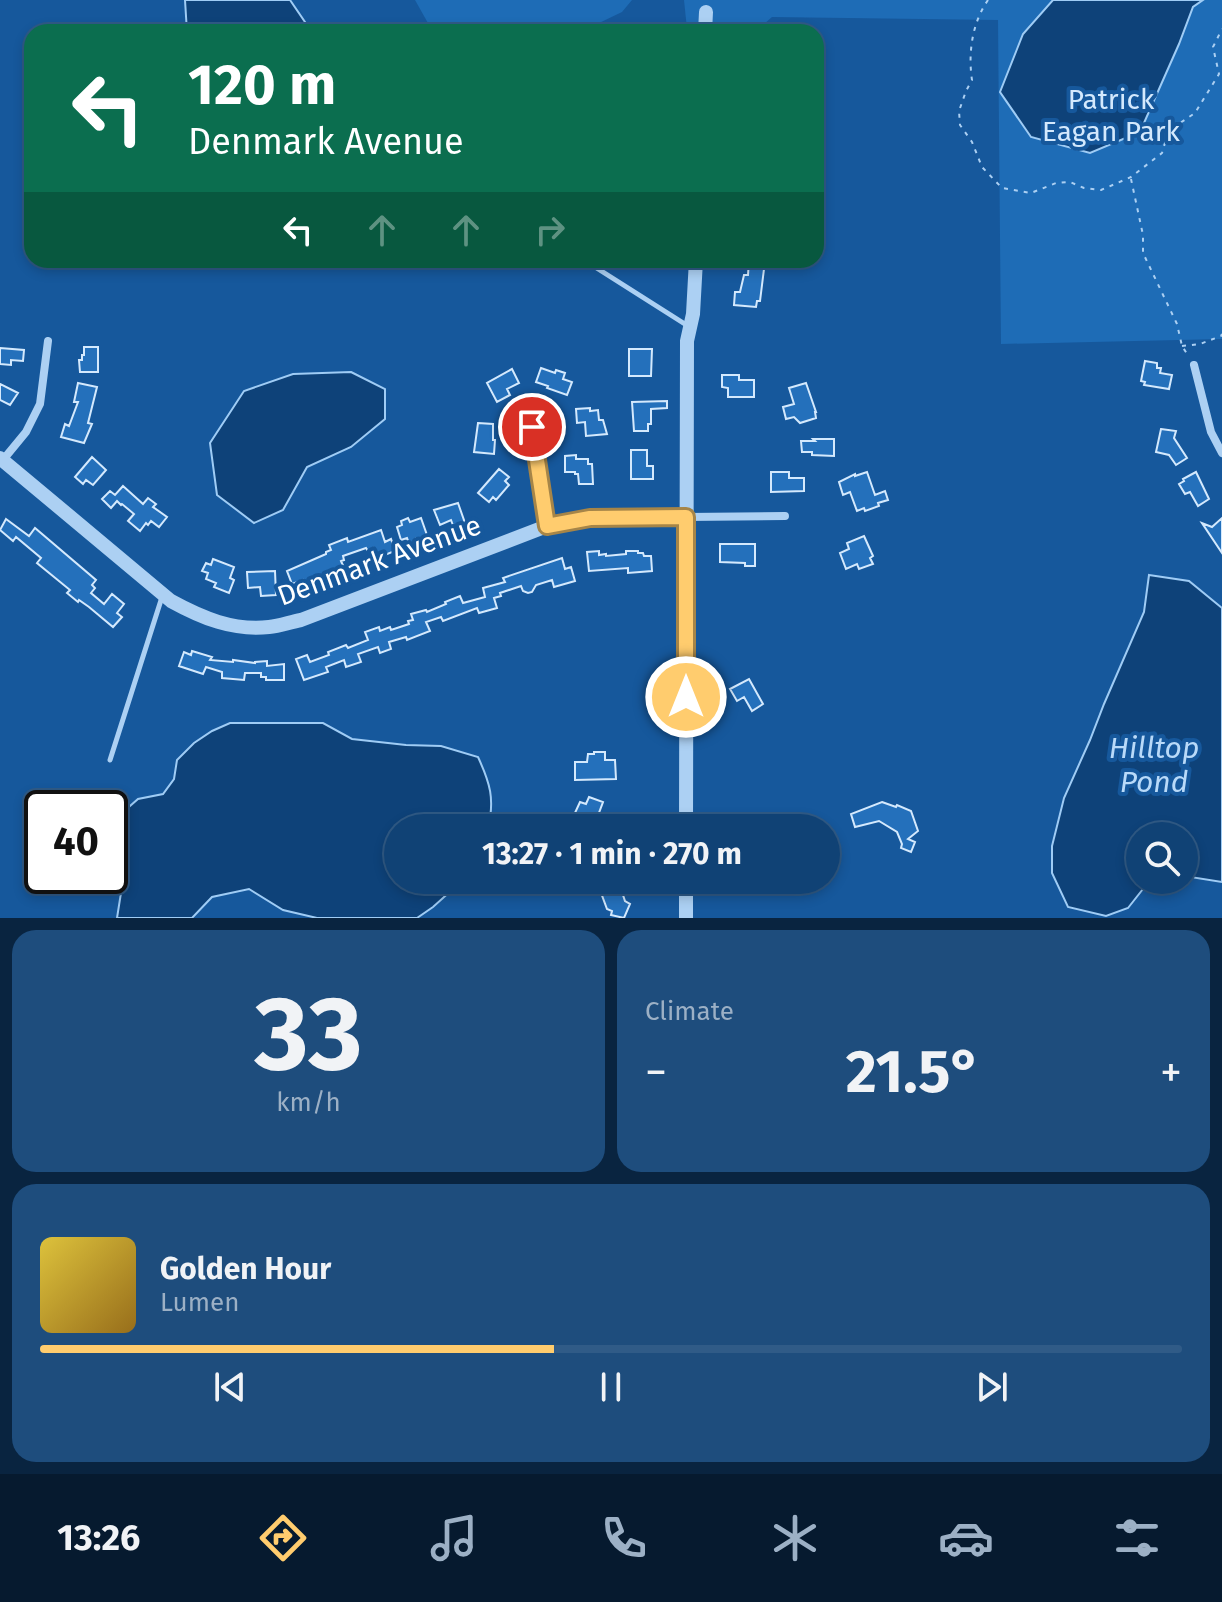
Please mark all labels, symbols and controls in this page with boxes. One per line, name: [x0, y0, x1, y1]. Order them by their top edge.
text: 120 m: [188, 52, 336, 119]
icon: left: [56, 56, 160, 160]
park label: Patrick Eagan Park: [1042, 83, 1181, 148]
text: Denmark Avenue: [188, 120, 464, 164]
icon: left: [276, 208, 320, 252]
icon: ahead: [360, 208, 404, 252]
icon: ahead: [444, 208, 488, 252]
icon: right: [528, 208, 572, 252]
pin: [498, 393, 566, 461]
icon: arrive: [510, 405, 554, 449]
street label: Denmark Avenue: [273, 508, 486, 613]
position arrow: [644, 655, 728, 739]
water label: Hilltop Pond: [1109, 730, 1199, 800]
speed limit sign: 40: [24, 790, 128, 894]
map controls: [1126, 822, 1198, 894]
button: search: [1126, 822, 1198, 894]
text: 13:27 · 1 min · 270 m: [482, 836, 742, 872]
text: 33: [254, 972, 363, 1097]
text: Climate: [645, 996, 734, 1027]
text: 21.5°: [846, 1036, 981, 1108]
text: −: [645, 1046, 667, 1099]
text: +: [1160, 1046, 1182, 1099]
text: km/h: [276, 1087, 341, 1118]
text: Golden Hour: [160, 1251, 331, 1287]
text: Lumen: [160, 1287, 239, 1318]
icon: previous: [208, 1365, 252, 1409]
icon: pause: [589, 1365, 633, 1409]
icon: next: [970, 1365, 1014, 1409]
icon: directions: [255, 1510, 311, 1566]
icon: music: [426, 1510, 482, 1566]
icon: phone: [596, 1510, 652, 1566]
icon: climate: [767, 1510, 823, 1566]
icon: car: [938, 1510, 994, 1566]
icon: filters: [1109, 1510, 1165, 1566]
text: 13:26: [57, 1516, 140, 1560]

